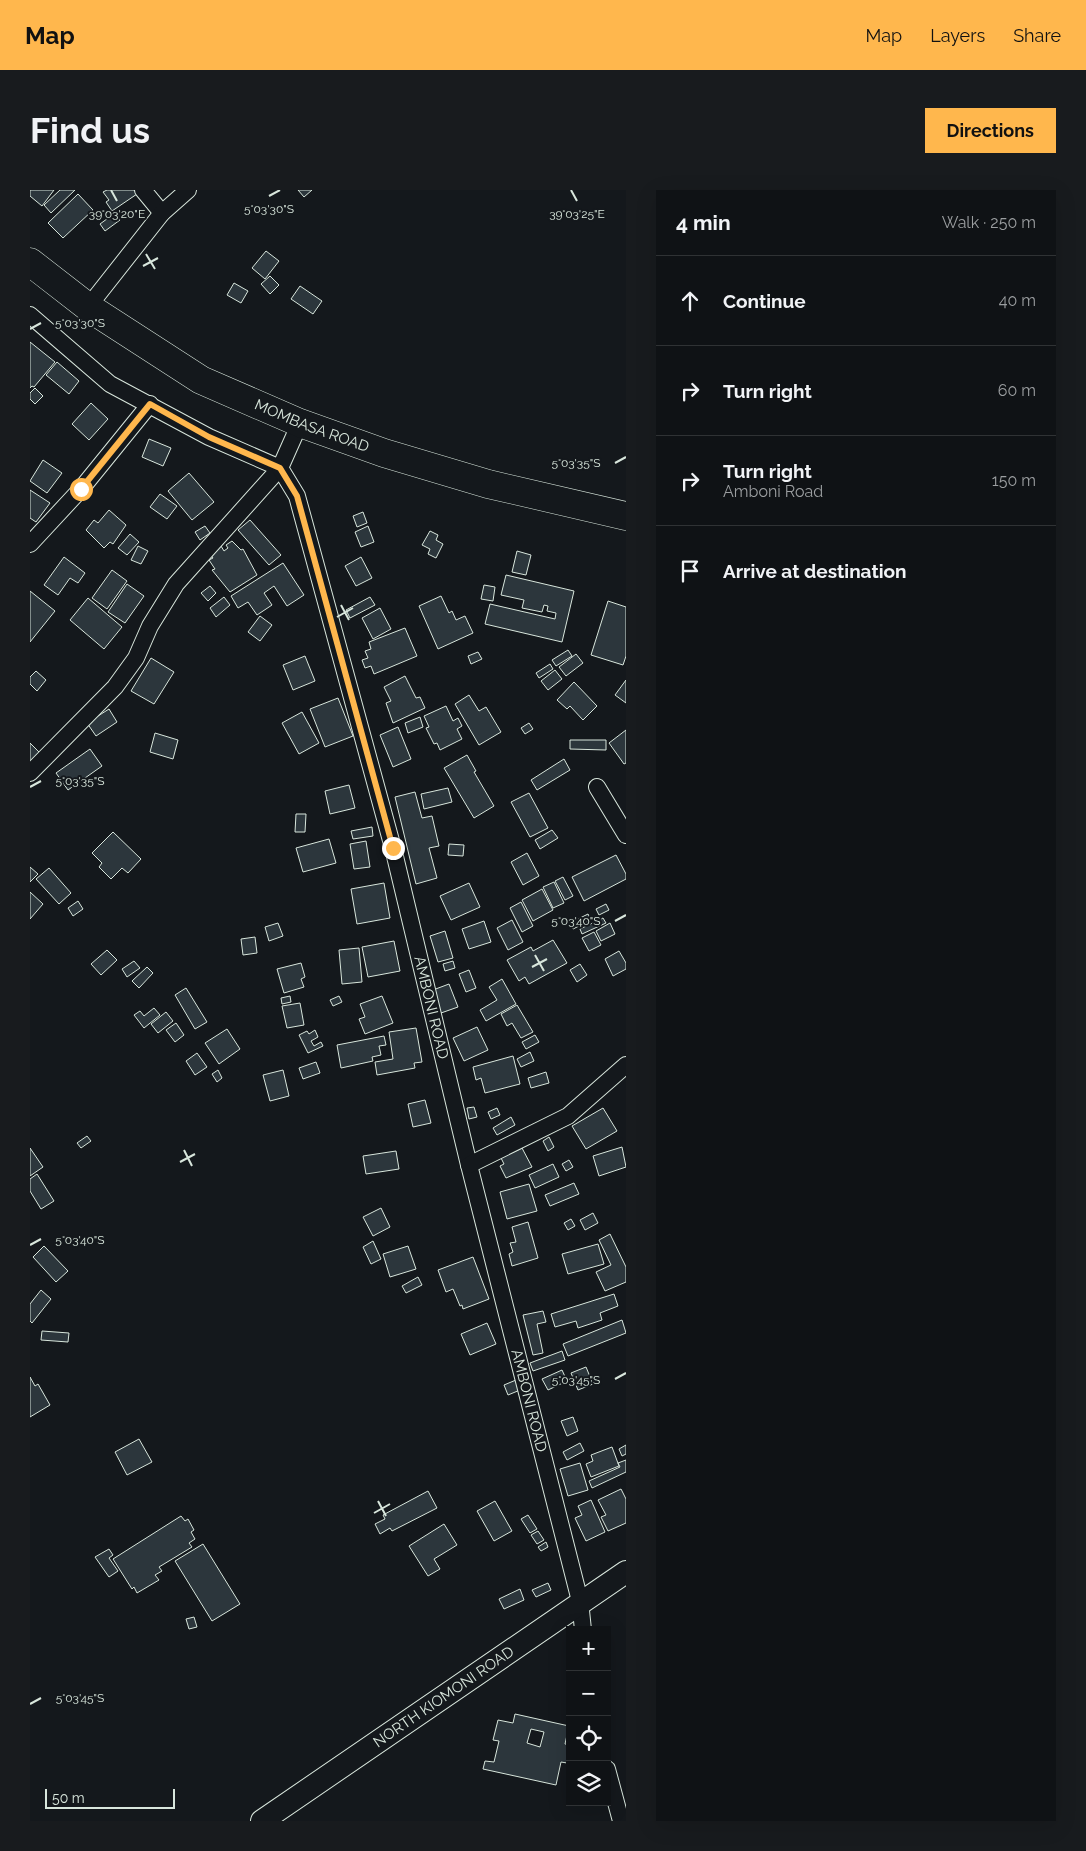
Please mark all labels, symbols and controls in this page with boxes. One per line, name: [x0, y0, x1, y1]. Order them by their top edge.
text: Map: [25, 21, 75, 50]
text: Map: [866, 25, 902, 46]
text: Layers: [930, 25, 985, 46]
text: Share: [1013, 25, 1061, 46]
button: Directions: [925, 108, 1056, 153]
text: Find us: [30, 110, 150, 151]
text: 5°03'30"S: [244, 202, 294, 216]
text: 39°03'20"E: [89, 207, 145, 221]
text: 39°03'25"E: [549, 207, 605, 221]
text: 4 min: [676, 210, 731, 235]
text: Walk · 250 m: [942, 213, 1036, 232]
icon: ahead: [676, 287, 704, 315]
text: Continue: [723, 290, 806, 312]
text: 40 m: [999, 291, 1036, 310]
text: 5°03'30"S: [55, 316, 105, 330]
icon: right: [676, 377, 704, 405]
text: Turn right: [723, 380, 812, 402]
text: 60 m: [998, 381, 1036, 400]
street label: MOMBASA ROAD: [252, 395, 372, 456]
text: 5°03'35"S: [551, 456, 601, 470]
text: Turn right: [723, 460, 812, 482]
icon: right: [676, 467, 704, 495]
text: 150 m: [992, 471, 1036, 490]
route start: [70, 478, 93, 501]
text: Amboni Road: [723, 482, 823, 501]
icon: arrive: [676, 557, 704, 585]
text: Arrive at destination: [723, 560, 907, 582]
text: 5°03'35"S: [55, 774, 105, 788]
route end: [382, 837, 405, 860]
text: 5°03'40"S: [551, 914, 601, 928]
street label: AMBONI ROAD: [410, 954, 452, 1061]
text: 5°03'40"S: [55, 1233, 105, 1247]
street label: AMBONI ROAD: [507, 1347, 551, 1454]
text: 5°03'45"S: [552, 1373, 600, 1387]
map controls: [566, 1626, 611, 1806]
button: +: [566, 1626, 611, 1671]
street label: NORTH KIOMONI ROAD: [370, 1642, 518, 1751]
button: −: [566, 1671, 611, 1716]
text: 5°03'45"S: [56, 1691, 104, 1705]
button: locate: [566, 1716, 611, 1761]
button: layers: [566, 1761, 611, 1806]
scale bar: [45, 1786, 175, 1809]
text: 50 m: [52, 1790, 85, 1806]

